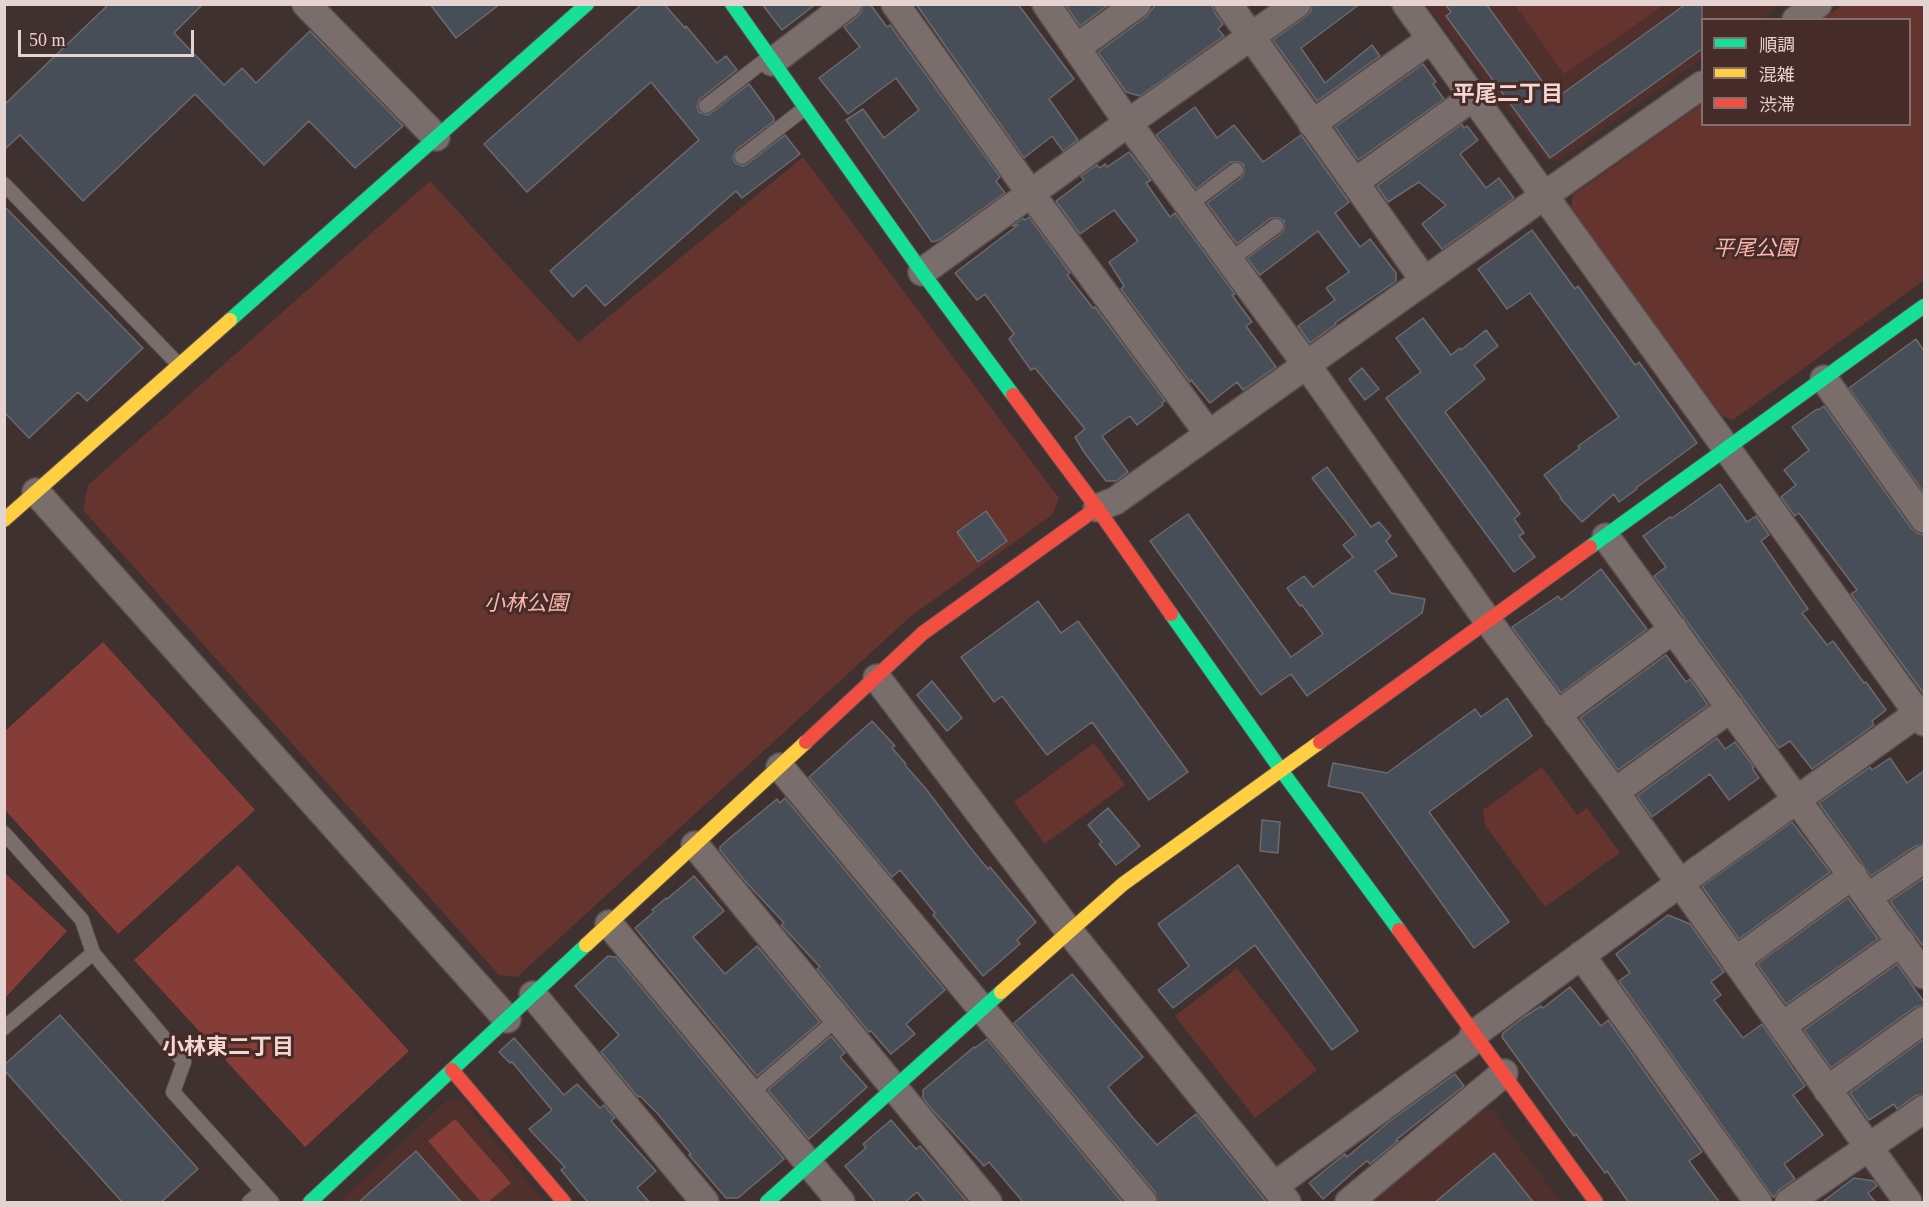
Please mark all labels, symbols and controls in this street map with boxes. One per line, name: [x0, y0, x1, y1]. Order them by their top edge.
scale bar: [21, 18, 196, 56]
legend: [1701, 18, 1911, 126]
text: 50 m: [29, 30, 66, 50]
text: 順調: [1759, 35, 1795, 55]
text: 混雑: [1759, 65, 1795, 85]
district label: 平尾二丁目: [1453, 82, 1563, 108]
text: 渋滞: [1759, 95, 1795, 115]
park label: 平尾公園: [1713, 236, 1797, 262]
park label: 小林公園: [484, 591, 568, 617]
district label: 小林東二丁目: [162, 1035, 294, 1061]

